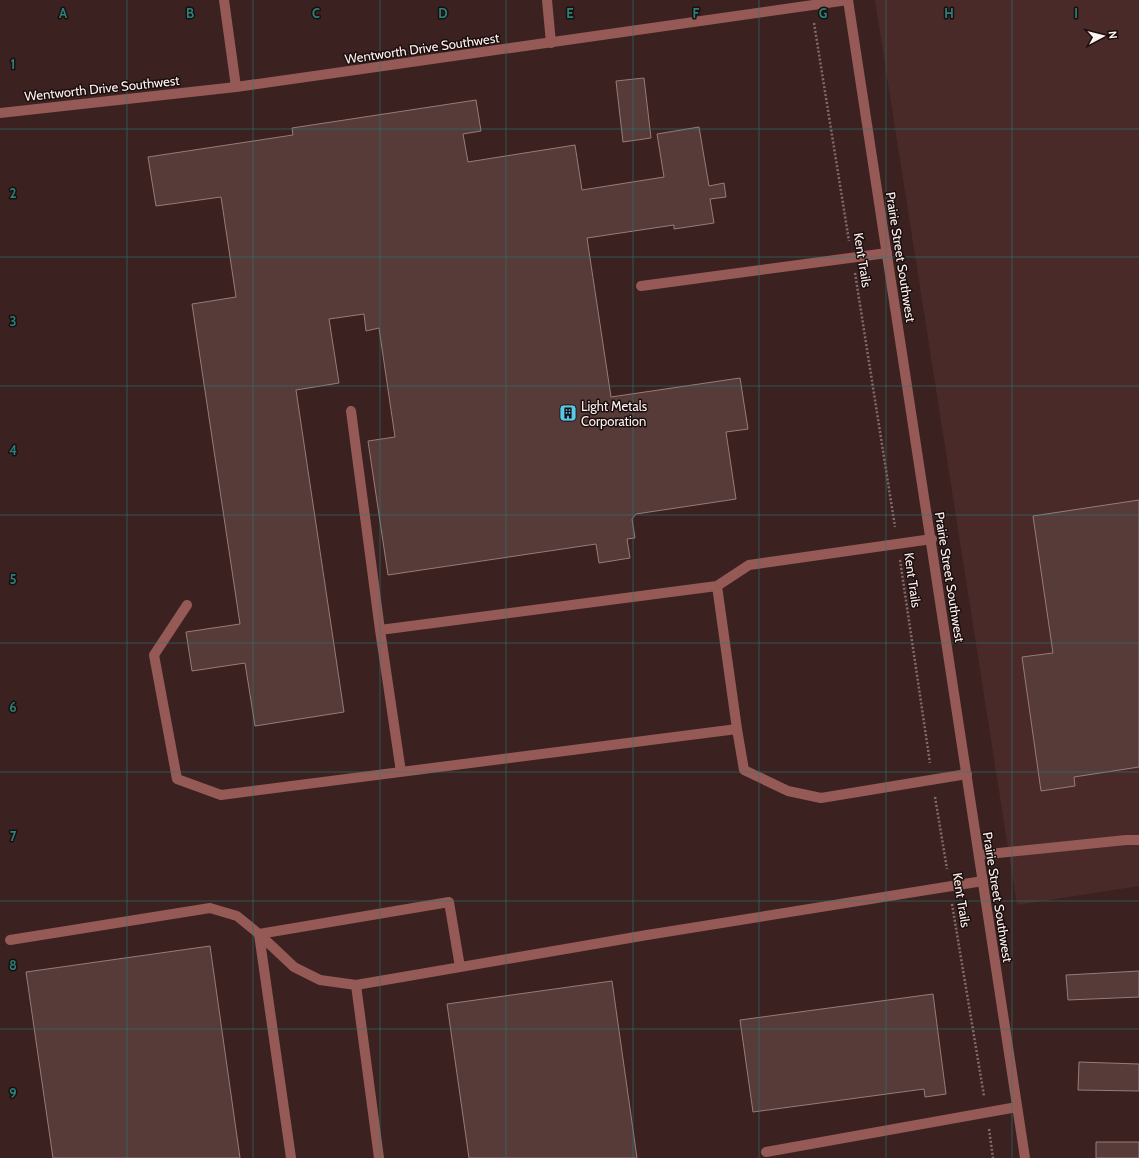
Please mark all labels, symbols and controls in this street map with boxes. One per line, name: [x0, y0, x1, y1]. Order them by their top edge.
text: A: [59, 5, 68, 21]
text: B: [186, 5, 194, 21]
text: C: [312, 5, 320, 21]
text: D: [438, 5, 448, 21]
text: E: [566, 5, 574, 21]
text: F: [693, 5, 700, 21]
text: G: [819, 5, 828, 21]
text: H: [944, 5, 954, 21]
text: I: [1074, 5, 1078, 21]
north arrow: [1083, 16, 1123, 56]
street label: Wentworth Drive Southwest: [344, 29, 501, 67]
text: N: [1106, 30, 1120, 39]
text: 1: [11, 56, 15, 72]
street label: Wentworth Drive Southwest: [24, 72, 181, 104]
text: 2: [10, 185, 17, 201]
street label: Prairie Street Southwest: [883, 191, 919, 324]
street label: Kent Trails: [851, 231, 875, 289]
text: 3: [9, 313, 17, 329]
place label: Light Metals Corporation: [581, 398, 648, 429]
building icon: Light Metals Corporation: [558, 403, 578, 423]
text: 4: [9, 442, 17, 458]
street label: Prairie Street Southwest: [932, 511, 968, 644]
street label: Kent Trails: [901, 552, 925, 609]
text: 5: [10, 571, 17, 587]
text: 6: [9, 699, 17, 715]
text: 7: [10, 828, 17, 844]
street label: Prairie Street Southwest: [980, 831, 1016, 964]
street label: Kent Trails: [950, 871, 974, 929]
text: 8: [9, 957, 17, 973]
text: 9: [9, 1085, 17, 1101]

